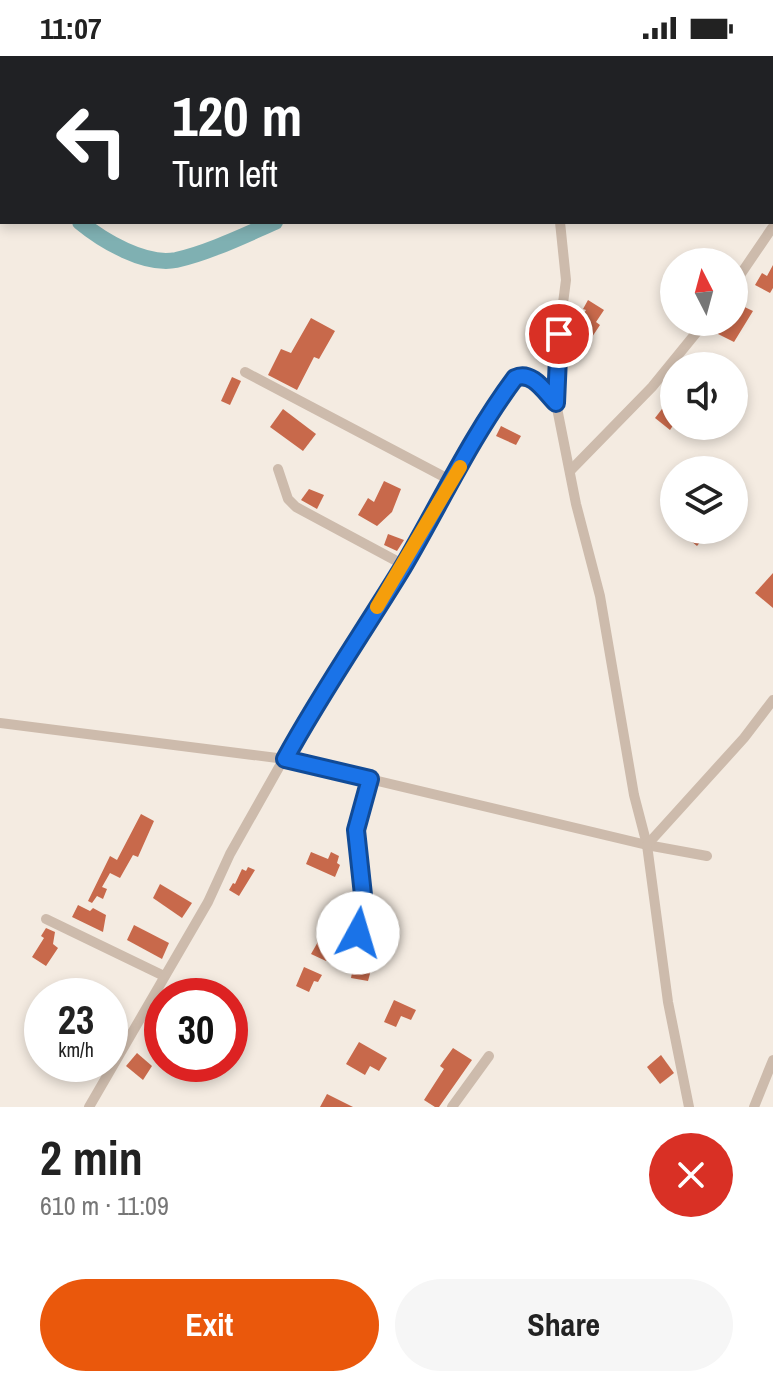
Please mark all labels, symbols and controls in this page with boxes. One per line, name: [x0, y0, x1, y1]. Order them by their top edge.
text: 11:07: [40, 8, 102, 48]
text: 120 m: [172, 78, 302, 153]
icon: left: [40, 88, 144, 192]
text: Turn left: [172, 150, 278, 198]
north arrow: [660, 248, 748, 336]
map controls: [660, 248, 748, 544]
pin: [525, 300, 593, 368]
icon: arrive: [537, 312, 581, 356]
button: sound: [660, 352, 748, 440]
button: layers: [660, 456, 748, 544]
position arrow: [316, 891, 400, 975]
speed limit sign: 30: [144, 978, 248, 1082]
text: 23: [58, 993, 94, 1046]
text: km/h: [58, 1036, 94, 1063]
text: 2 min: [40, 1125, 143, 1190]
button: close: [649, 1133, 733, 1217]
text: 610 m · 11:09: [40, 1188, 169, 1223]
button: Exit: [40, 1279, 379, 1371]
button: Share: [395, 1279, 733, 1371]

